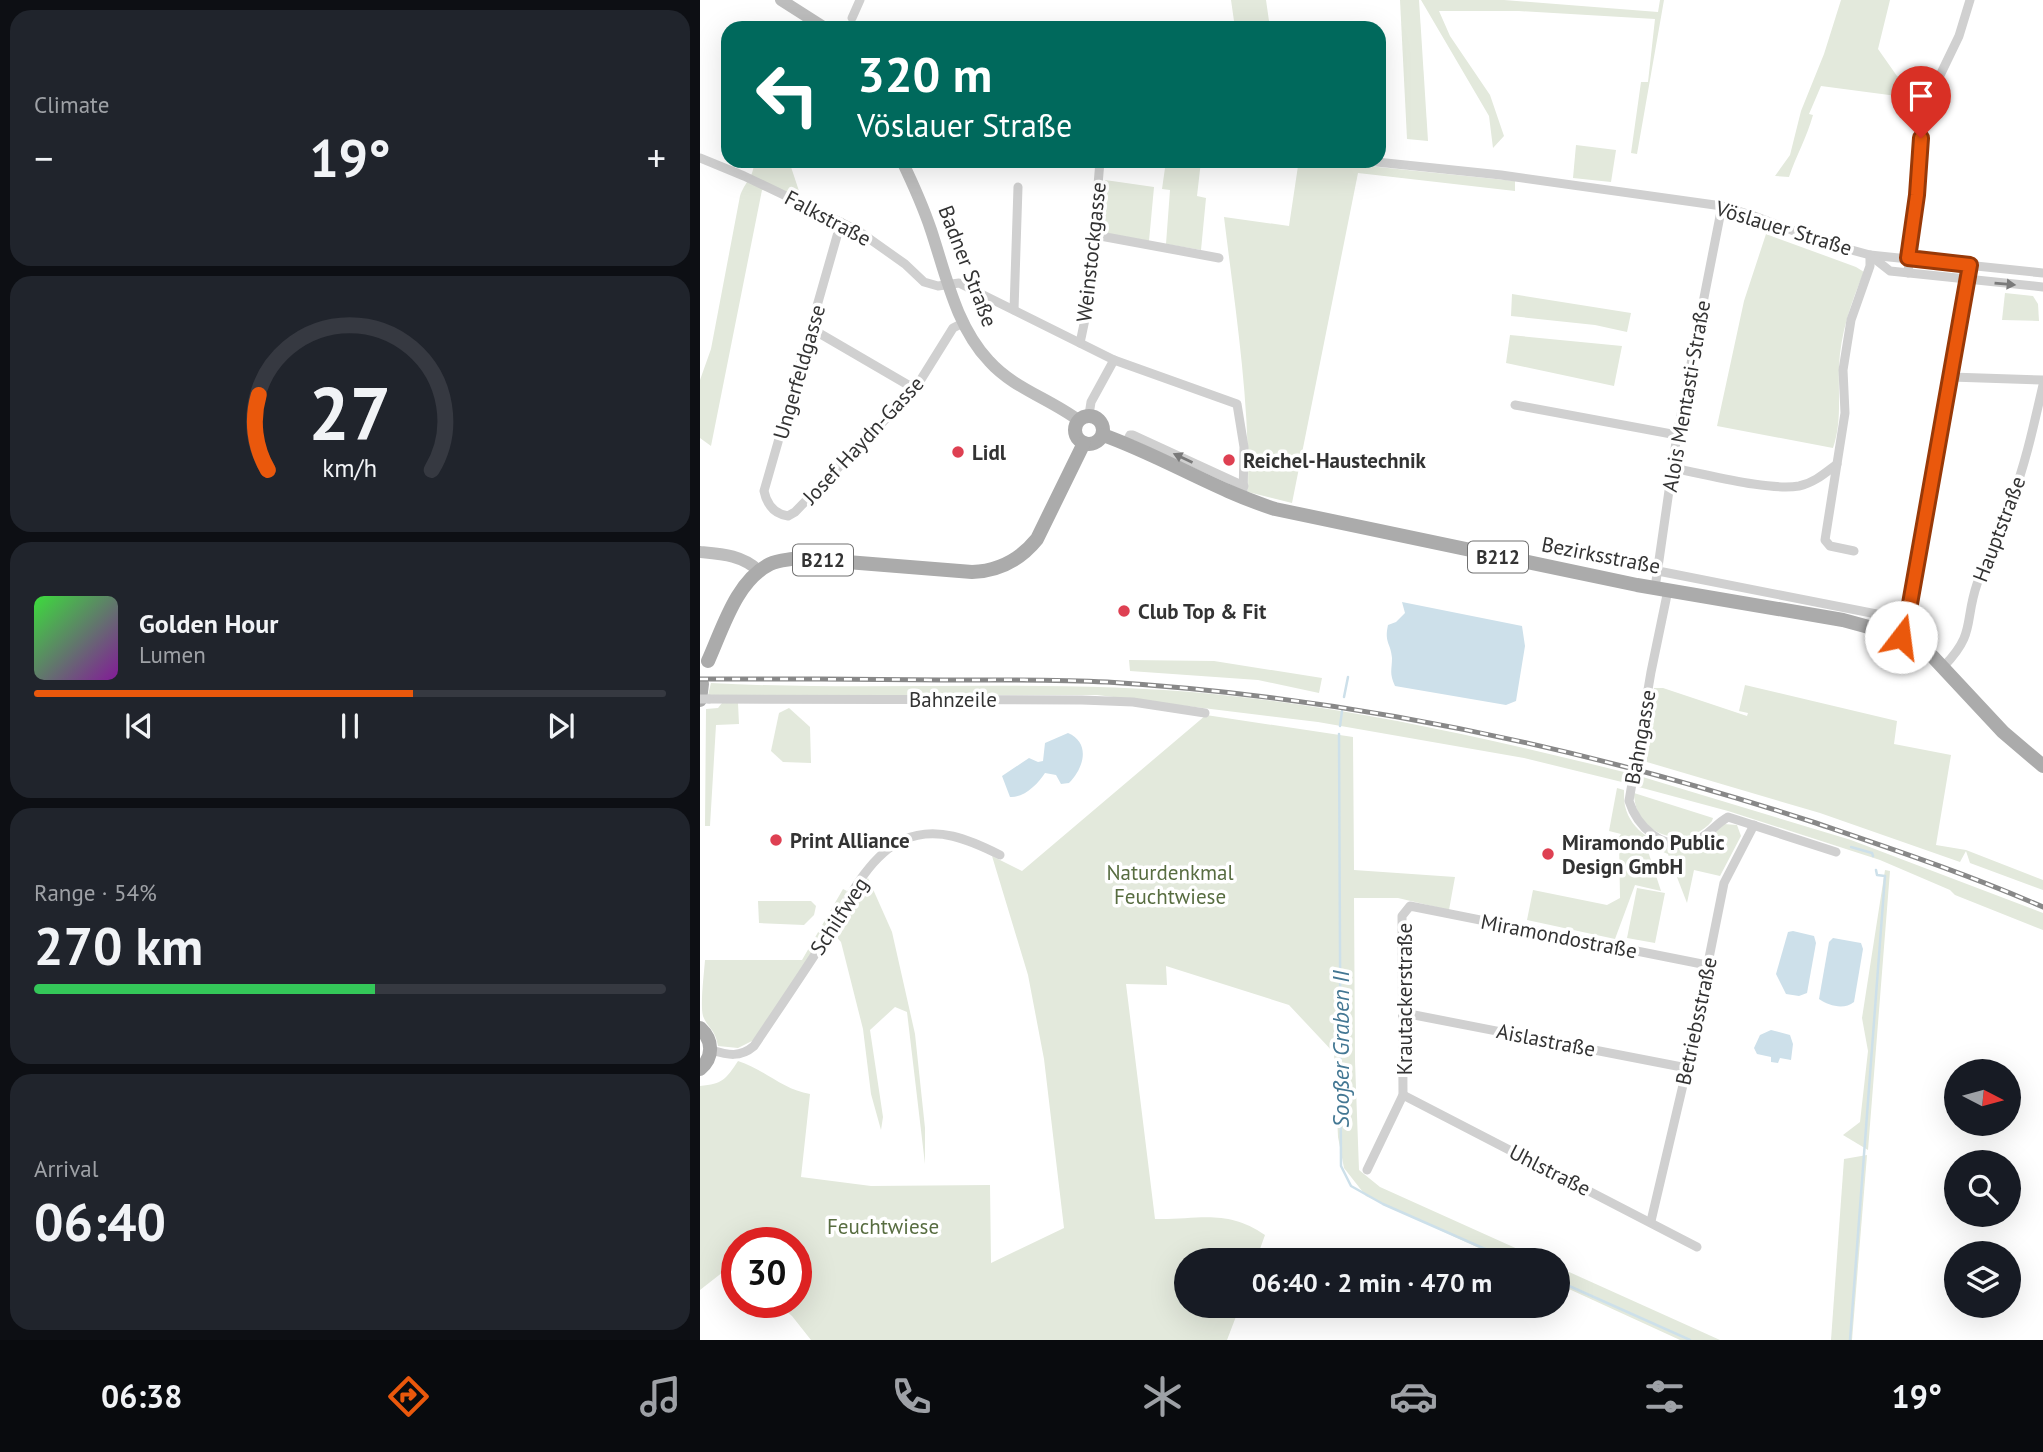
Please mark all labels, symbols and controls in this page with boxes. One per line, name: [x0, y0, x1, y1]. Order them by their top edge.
text: 320 m: [857, 42, 992, 106]
icon: left: [742, 49, 833, 140]
pin: [1891, 66, 1951, 138]
icon: arrive: [1902, 77, 1940, 115]
text: Climate: [34, 90, 109, 119]
text: Vöslauer Straße: [857, 104, 1072, 146]
text: 19°: [309, 124, 391, 191]
text: −: [34, 133, 53, 182]
text: +: [647, 133, 666, 182]
street label: Weinstockgasse: [1070, 181, 1112, 323]
street label: Falkstraße: [780, 184, 876, 252]
street label: Vöslauer Straße: [1712, 194, 1855, 262]
street label: Badner Straße: [932, 202, 1004, 330]
one-way arrow: [1995, 279, 2017, 290]
street label: Alois Mentasti-Straße: [1656, 298, 1716, 494]
street label: Ungerfeldgasse: [767, 302, 831, 442]
text: 27: [309, 366, 391, 460]
street label: Josef Haydn-Gasse: [796, 370, 929, 510]
place label: Lidl: [972, 439, 1007, 466]
marker: Lidl: [950, 444, 966, 460]
place label: Reichel-Haustechnik: [1243, 447, 1427, 474]
text: km/h: [323, 452, 377, 484]
one-way arrow: [1173, 452, 1193, 464]
marker: Reichel-Haustechnik: [1221, 452, 1237, 468]
street label: Hauptstraße: [1967, 472, 2031, 586]
street label: Bezirksstraße: [1539, 530, 1663, 580]
road number: B212: [1468, 542, 1528, 572]
road number: B212: [793, 544, 853, 576]
place label: Club Top & Fit: [1138, 598, 1267, 625]
position arrow: [1864, 600, 1938, 674]
marker: Club Top & Fit: [1116, 603, 1132, 619]
text: Golden Hour: [139, 607, 278, 640]
text: Lumen: [139, 640, 206, 669]
street label: Bahnzeile: [909, 686, 997, 713]
street label: Bahngasse: [1618, 688, 1662, 786]
icon: previous: [120, 707, 158, 745]
icon: pause: [331, 707, 369, 745]
icon: next: [542, 707, 580, 745]
place label: Print Alliance: [790, 827, 910, 854]
place label: Miramondo Public Design GmbH: [1562, 829, 1725, 880]
marker: Print Alliance: [768, 832, 784, 848]
marker: Miramondo Public Design GmbH: [1540, 846, 1556, 862]
park label: Naturdenkmal Feuchtwiese: [1106, 859, 1234, 910]
street label: Schilfweg: [804, 872, 874, 960]
text: Range · 54%: [34, 878, 157, 907]
street label: Miramondostraße: [1478, 908, 1640, 964]
text: 270 km: [34, 912, 203, 979]
street label: Krautackerstraße: [1391, 923, 1418, 1075]
street label: Betriebsstraße: [1669, 954, 1723, 1088]
water label: Sooßer Graben II: [1326, 970, 1355, 1128]
street label: Aislastraße: [1494, 1017, 1598, 1063]
north arrow: [1944, 1059, 2021, 1136]
map controls: [1944, 1059, 2021, 1318]
street label: Uhlstraße: [1505, 1138, 1595, 1202]
button: search: [1944, 1150, 2021, 1227]
text: Arrival: [34, 1154, 98, 1183]
text: 06:40: [34, 1188, 166, 1255]
park label: Feuchtwiese: [827, 1213, 939, 1240]
speed limit sign: 30: [721, 1227, 812, 1318]
button: layers: [1944, 1241, 2021, 1318]
text: 06:40 · 2 min · 470 m: [1252, 1266, 1492, 1299]
icon: directions: [384, 1372, 433, 1421]
icon: music: [636, 1372, 685, 1421]
icon: phone: [887, 1372, 936, 1421]
icon: climate: [1138, 1372, 1187, 1421]
icon: car: [1389, 1372, 1438, 1421]
icon: filters: [1640, 1372, 1689, 1421]
text: 06:38: [101, 1375, 182, 1417]
text: 19°: [1892, 1375, 1942, 1417]

